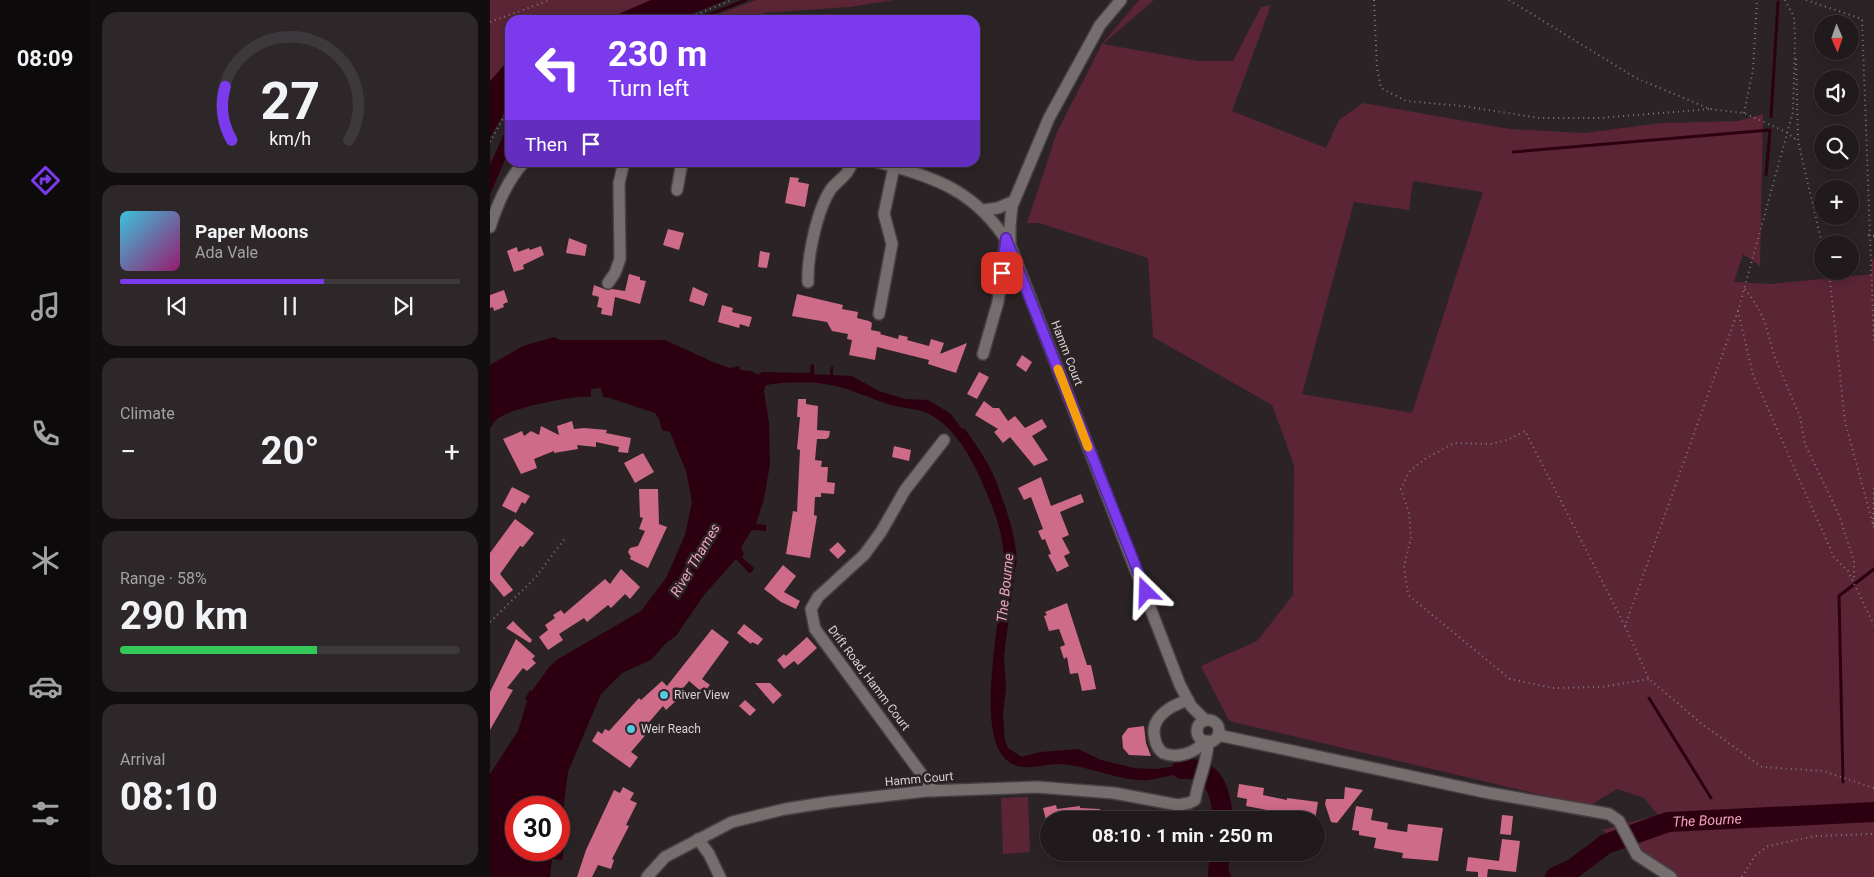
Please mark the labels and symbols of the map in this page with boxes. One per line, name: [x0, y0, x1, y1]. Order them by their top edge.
north arrow: [1814, 15, 1859, 60]
pin: [981, 252, 1023, 294]
street label: Hamm Court: [1048, 318, 1086, 388]
water label: River Thames: [667, 521, 723, 599]
water label: The Bourne: [993, 553, 1017, 623]
position arrow: [1119, 565, 1171, 617]
street label: Drift Road, Hamm Court: [825, 623, 913, 733]
place label: River View: [674, 688, 729, 702]
marker: River View: [658, 689, 670, 701]
place label: Weir Reach: [641, 722, 701, 736]
marker: Weir Reach: [625, 723, 637, 735]
street label: Hamm Court: [884, 769, 954, 789]
speed limit sign: 30: [505, 796, 570, 861]
water label: The Bourne: [1672, 810, 1742, 830]

